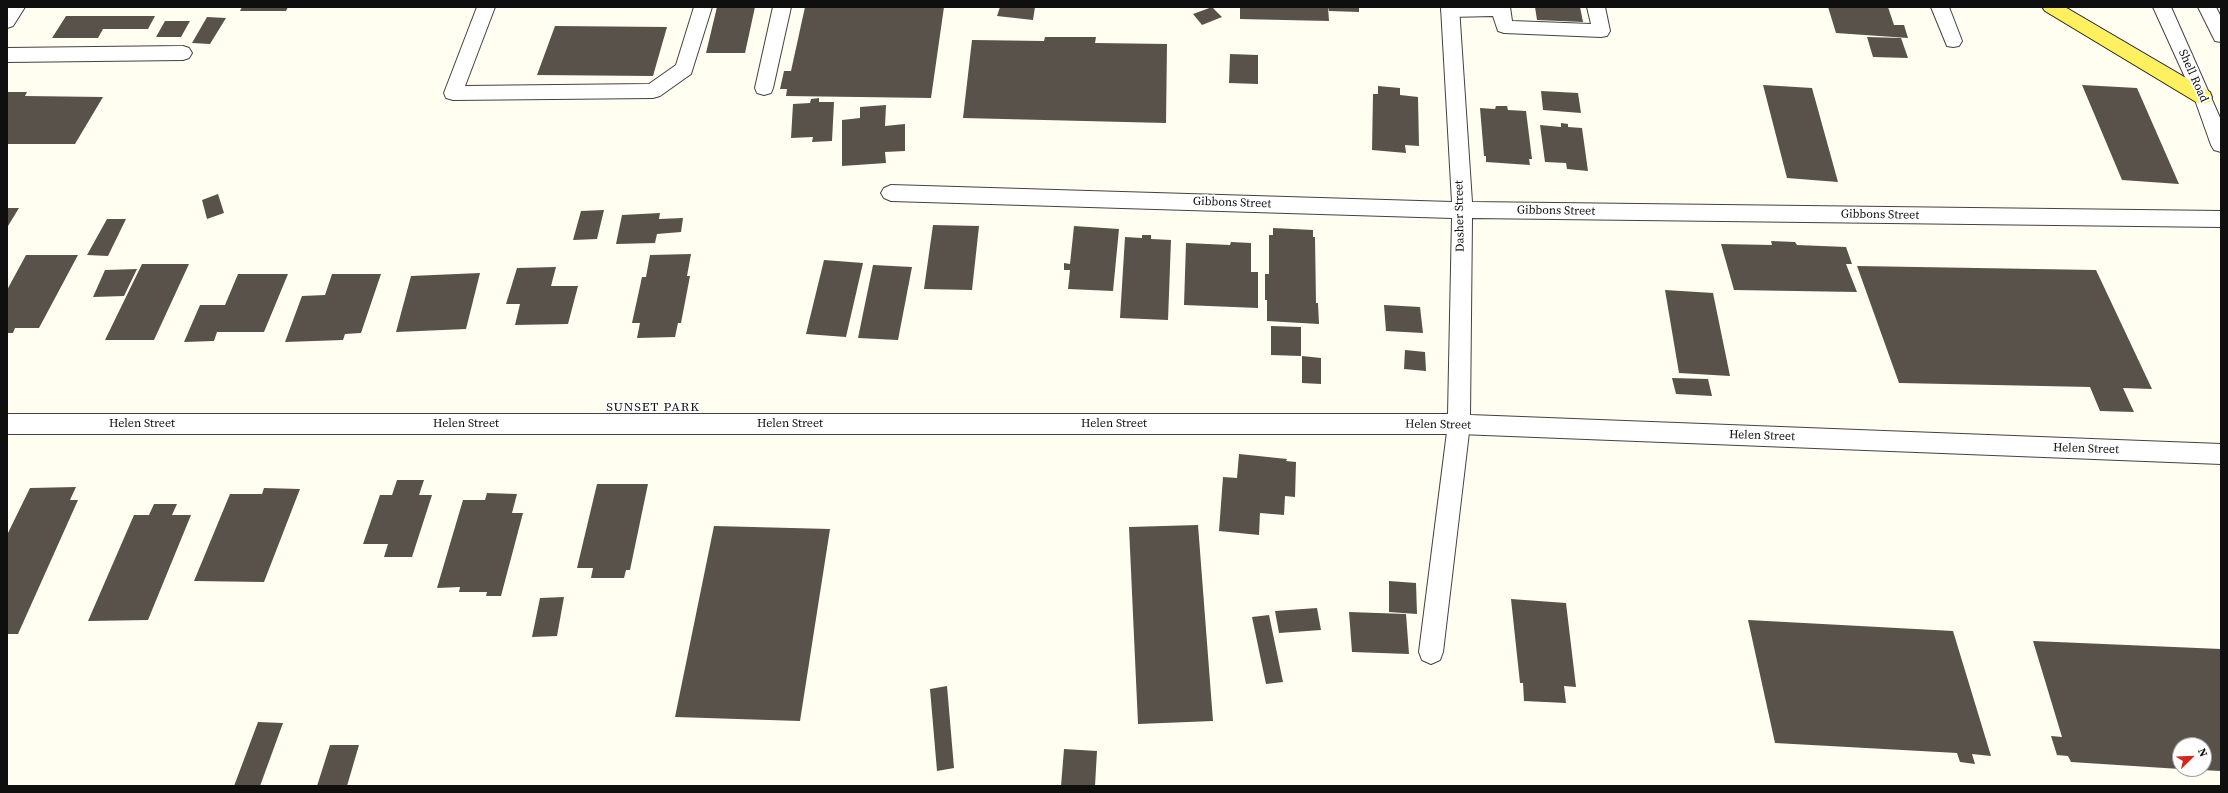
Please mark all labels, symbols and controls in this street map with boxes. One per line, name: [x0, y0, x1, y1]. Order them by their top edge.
street label: Shell Road: [2175, 47, 2211, 105]
street label: Dasher Street: [1452, 180, 1468, 252]
street label: Gibbons Street: [1193, 194, 1271, 212]
street label: Gibbons Street: [1517, 203, 1595, 219]
street label: Gibbons Street: [1841, 207, 1919, 223]
district label: SUNSET PARK: [606, 400, 700, 416]
street label: Helen Street: [109, 417, 175, 431]
street label: Helen Street: [433, 417, 499, 431]
street label: Helen Street: [757, 417, 823, 431]
street label: Helen Street: [1081, 417, 1147, 431]
street label: Helen Street: [1405, 417, 1471, 433]
street label: Helen Street: [1729, 428, 1795, 444]
street label: Helen Street: [2053, 441, 2119, 457]
north arrow: [2172, 737, 2212, 777]
text: N: [2194, 746, 2211, 759]

